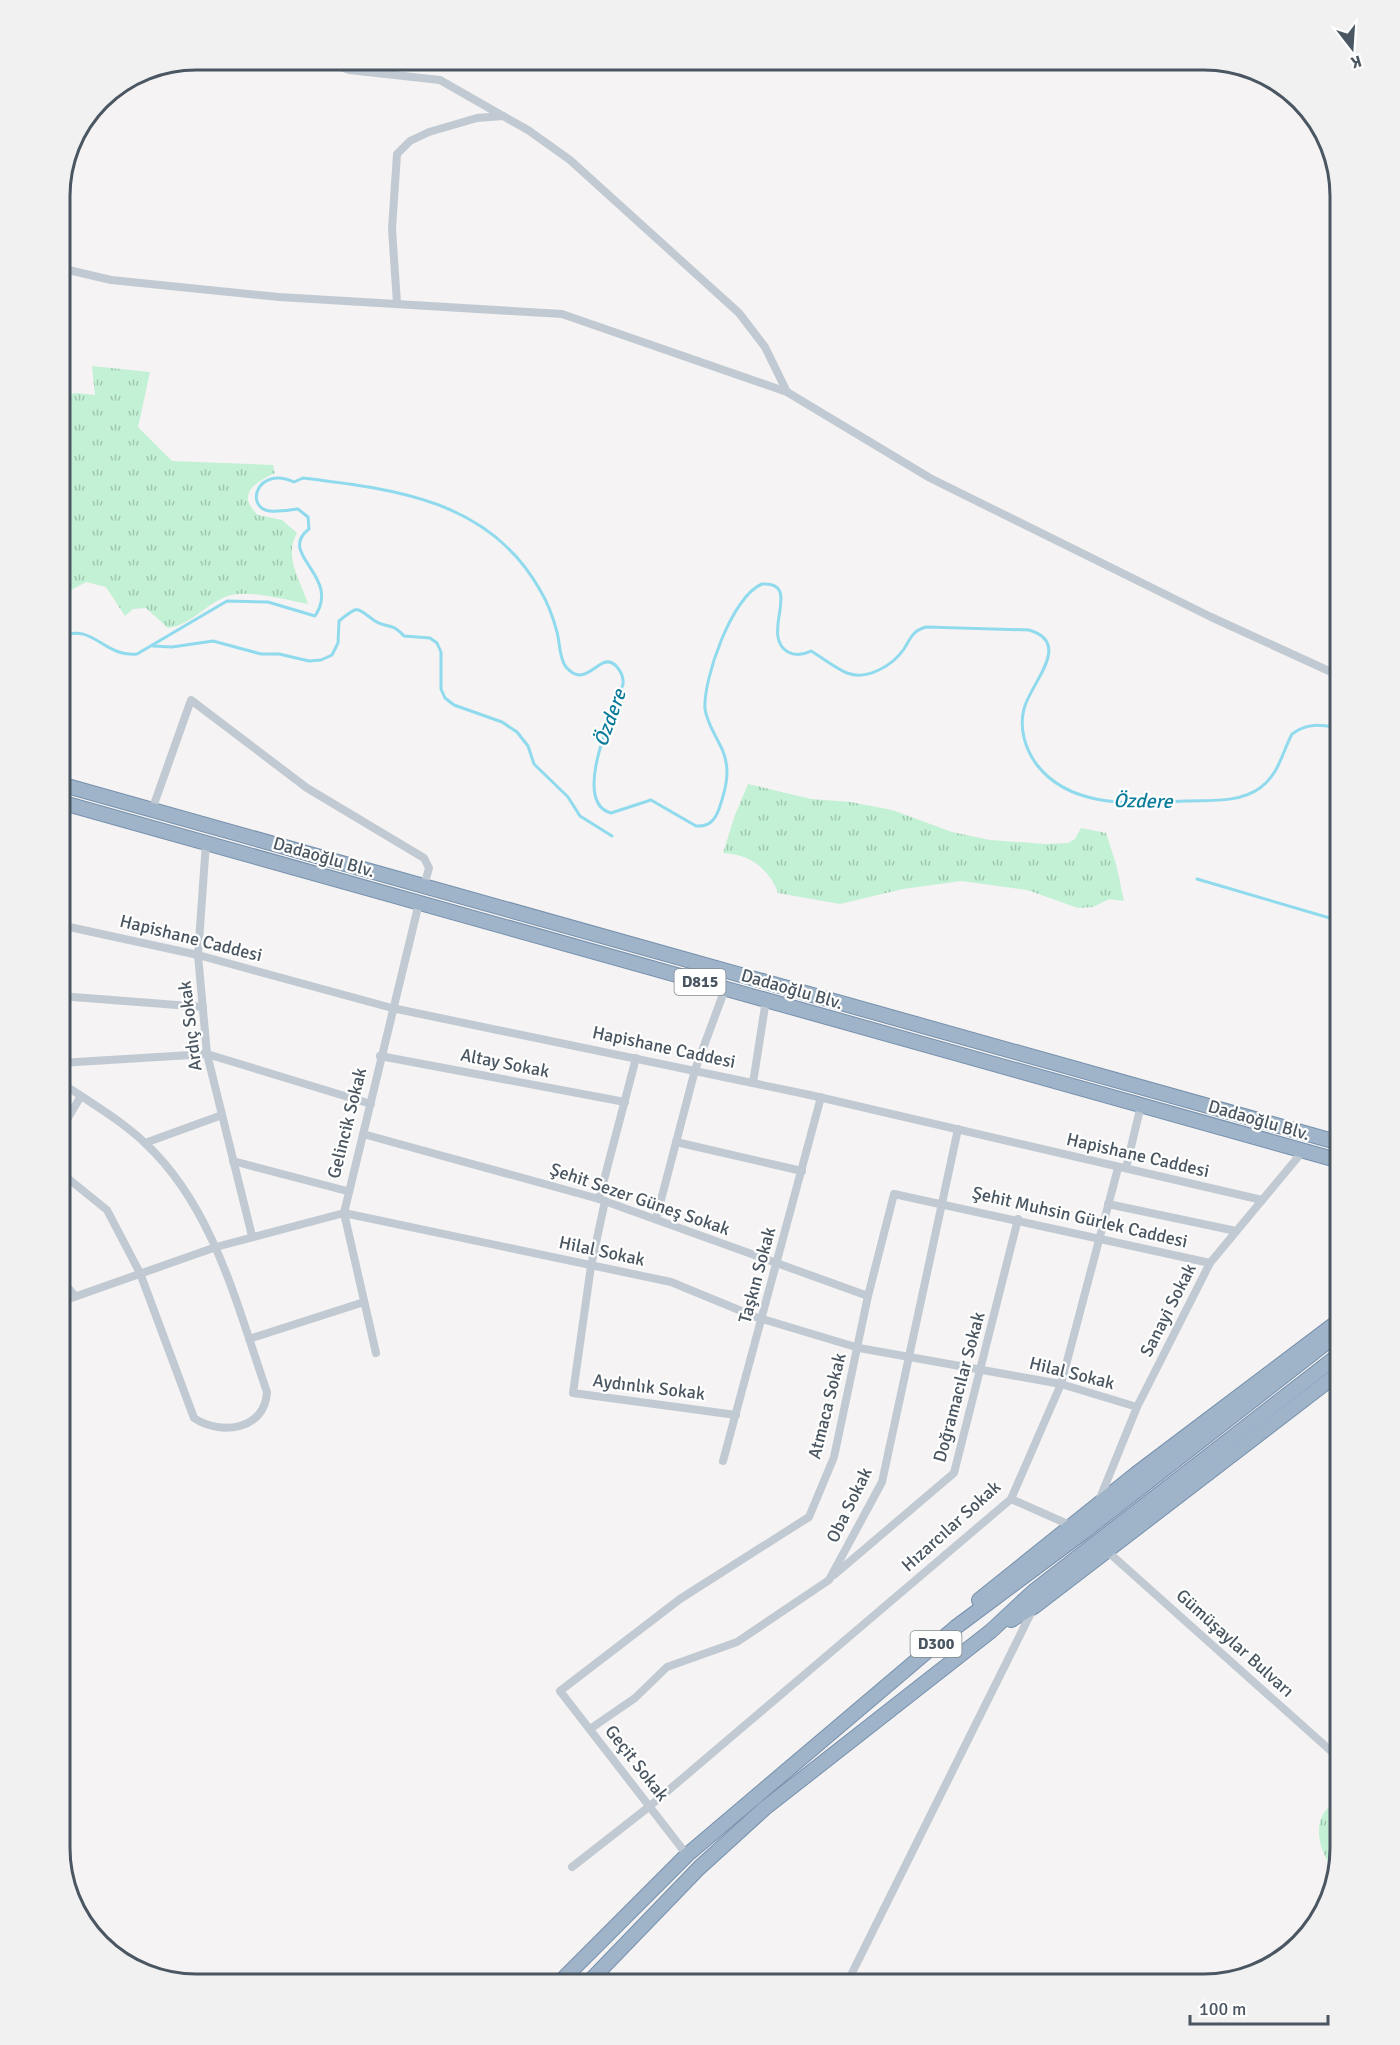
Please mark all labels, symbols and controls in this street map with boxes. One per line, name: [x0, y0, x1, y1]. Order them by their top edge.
north arrow: [1322, 18, 1382, 78]
text: K: [1348, 50, 1364, 72]
water label: Özdere: [588, 685, 632, 750]
water label: Özdere: [1113, 788, 1174, 814]
street label: Dadaoğlu Blv.: [271, 832, 377, 882]
street label: Hapishane Caddesi: [118, 910, 264, 966]
street label: Dadaoğlu Blv.: [739, 964, 845, 1014]
road number: D815: [674, 969, 726, 995]
street label: Ardıç Sokak: [174, 980, 206, 1072]
street label: Hapishane Caddesi: [590, 1021, 738, 1073]
street label: Altay Sokak: [459, 1044, 551, 1082]
street label: Gelincik Sokak: [323, 1065, 371, 1181]
street label: Dadaoğlu Blv.: [1206, 1095, 1312, 1145]
street label: Hapishane Caddesi: [1064, 1128, 1212, 1182]
street label: Şehit Sezer Güneş Sokak: [547, 1158, 733, 1240]
street label: Şehit Muhsin Gürlek Caddesi: [970, 1181, 1190, 1253]
street label: Taşkın Sokak: [734, 1225, 780, 1325]
street label: Hilal Sokak: [557, 1231, 647, 1271]
street label: Sanayi Sokak: [1135, 1260, 1201, 1360]
street label: Doğramacılar Sokak: [928, 1309, 990, 1465]
street label: Atmaca Sokak: [803, 1351, 851, 1461]
street label: Hilal Sokak: [1027, 1352, 1117, 1394]
street label: Aydınlık Sokak: [592, 1369, 706, 1405]
street label: Oba Sokak: [821, 1464, 877, 1546]
street label: Hızarcılar Sokak: [897, 1476, 1005, 1576]
street label: Gümüşaylar Bulvarı: [1172, 1584, 1298, 1702]
road number: D300: [910, 1631, 962, 1657]
street label: Geçit Sokak: [600, 1720, 674, 1806]
scale bar: [1190, 1988, 1328, 2026]
text: 100 m: [1199, 1998, 1246, 2020]

